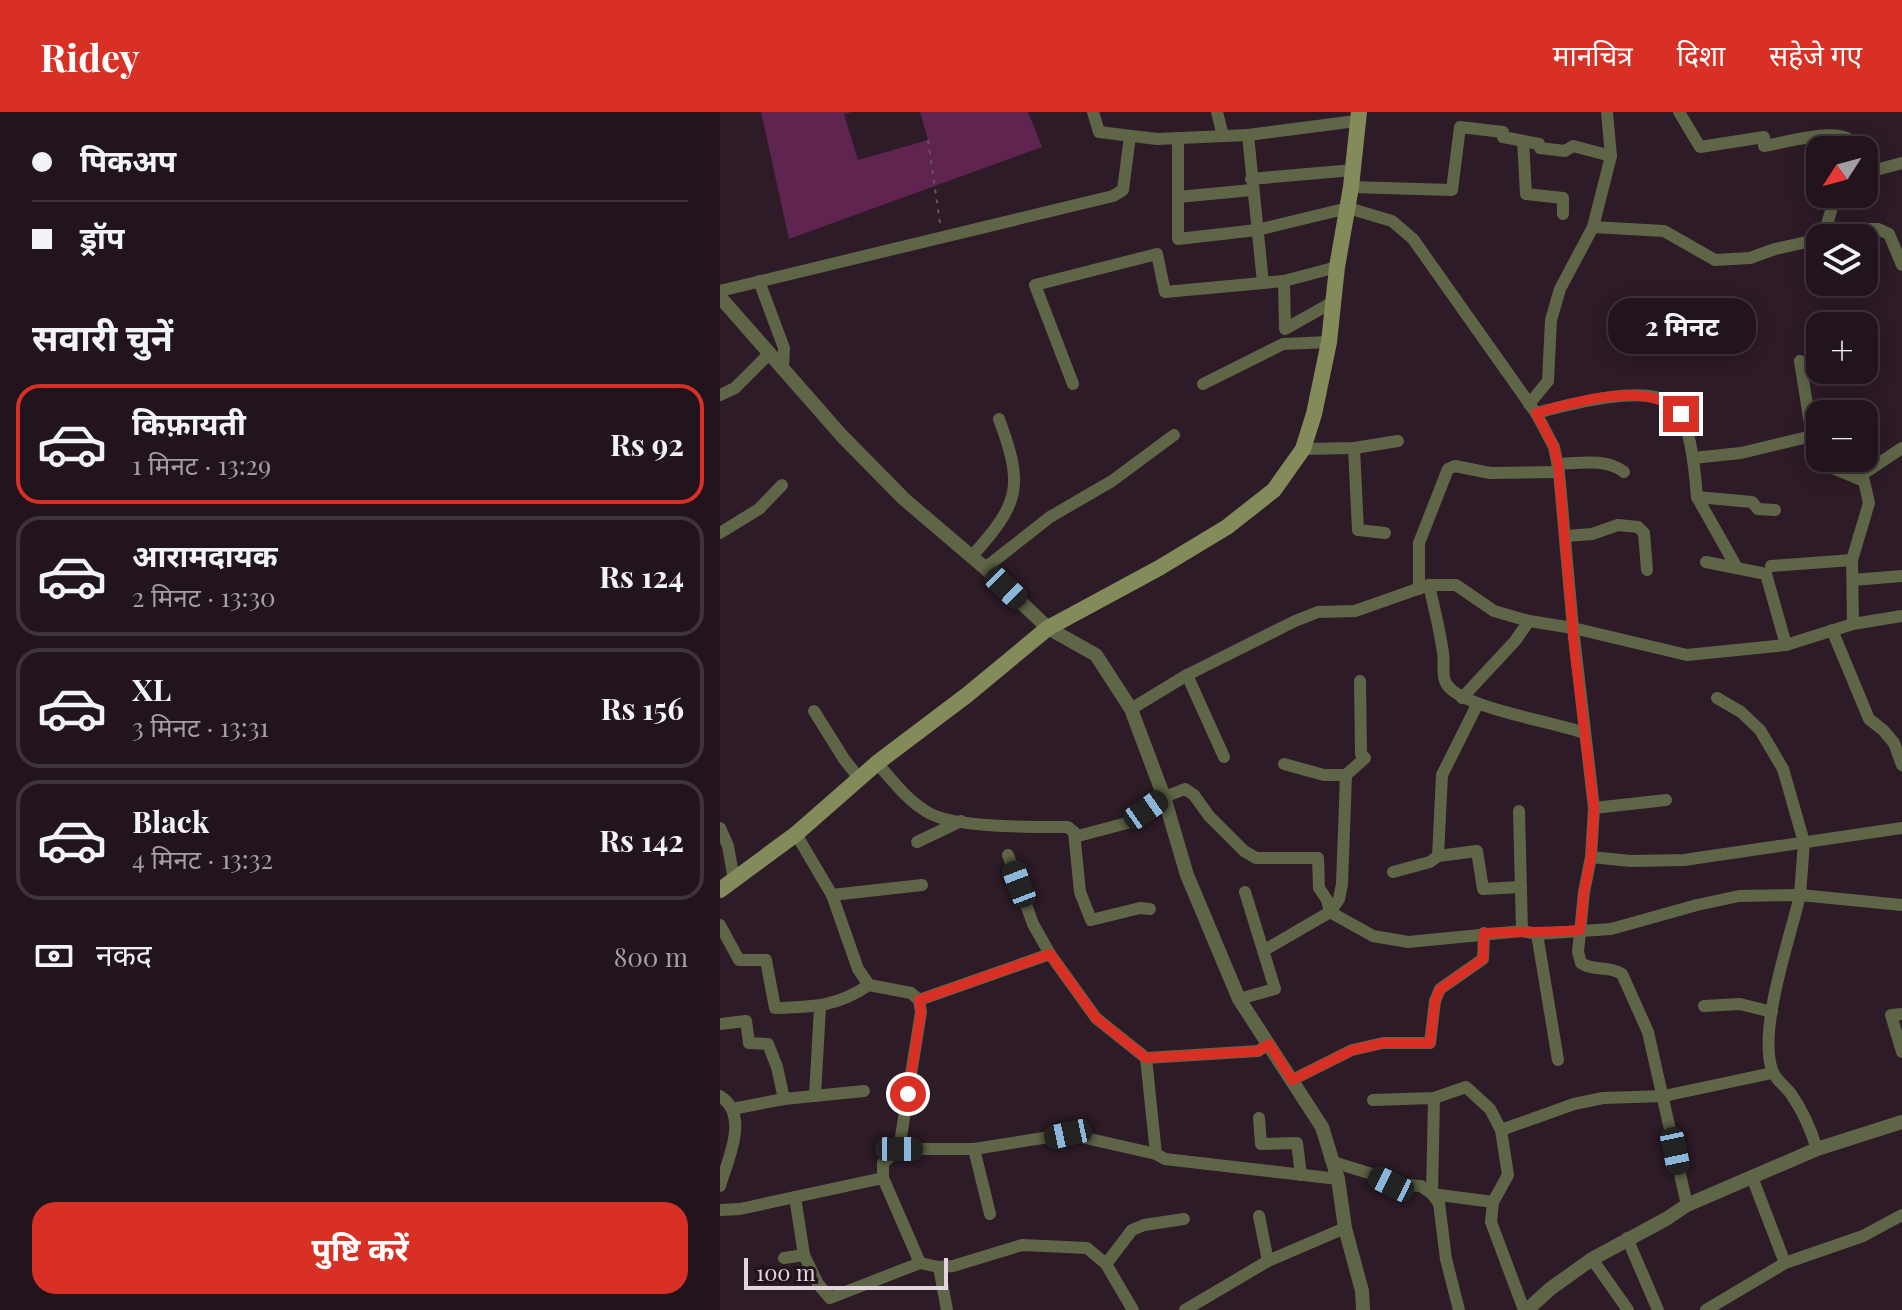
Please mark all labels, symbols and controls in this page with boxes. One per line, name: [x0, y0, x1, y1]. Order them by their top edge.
text: Ridey: [40, 31, 139, 82]
text: मानचित्र: [1553, 36, 1633, 73]
text: दिशा: [1677, 36, 1725, 73]
text: सहेजे गए: [1769, 36, 1862, 73]
north arrow: [1806, 136, 1878, 208]
map controls: [1806, 136, 1878, 472]
text: पिकअप: [80, 140, 176, 180]
text: ड्रॉप: [80, 217, 124, 257]
button: layers: [1806, 224, 1878, 296]
callout: 2 मिनट: [1607, 298, 1755, 354]
text: 2 मिनट: [1645, 308, 1719, 343]
text: सवारी चुनें: [32, 312, 173, 360]
button: +: [1806, 312, 1878, 384]
route end: [1663, 396, 1699, 432]
button: −: [1806, 400, 1878, 472]
text: किफ़ायती: [132, 403, 246, 443]
icon: car: [36, 408, 108, 480]
text: Rs 92: [610, 424, 684, 464]
text: 1 मिनट · 13:29: [132, 447, 271, 482]
text: आरामदायक: [132, 535, 278, 575]
icon: car: [36, 540, 108, 612]
text: Rs 124: [599, 556, 684, 596]
car: [980, 563, 1032, 613]
text: 2 मिनट · 13:30: [132, 579, 276, 614]
text: XL: [132, 669, 171, 709]
icon: car: [36, 672, 108, 744]
text: Rs 156: [601, 688, 684, 728]
text: 3 मिनट · 13:31: [132, 709, 269, 744]
car: [1119, 786, 1173, 834]
text: Black: [132, 801, 209, 841]
icon: car: [36, 804, 108, 876]
text: Rs 142: [599, 820, 684, 860]
text: 4 मिनट · 13:32: [132, 841, 273, 876]
car: [999, 857, 1039, 911]
icon: cash: [32, 934, 76, 978]
text: नकद: [96, 934, 152, 974]
text: 800 m: [614, 939, 688, 974]
route start: [890, 1076, 926, 1112]
car: [1042, 1117, 1094, 1151]
car: [1658, 1125, 1692, 1177]
car: [875, 1137, 923, 1161]
car: [1364, 1163, 1418, 1205]
button: पुष्टि करें: [32, 1202, 688, 1294]
scale bar: [744, 1254, 948, 1290]
text: 100 m: [756, 1257, 816, 1287]

